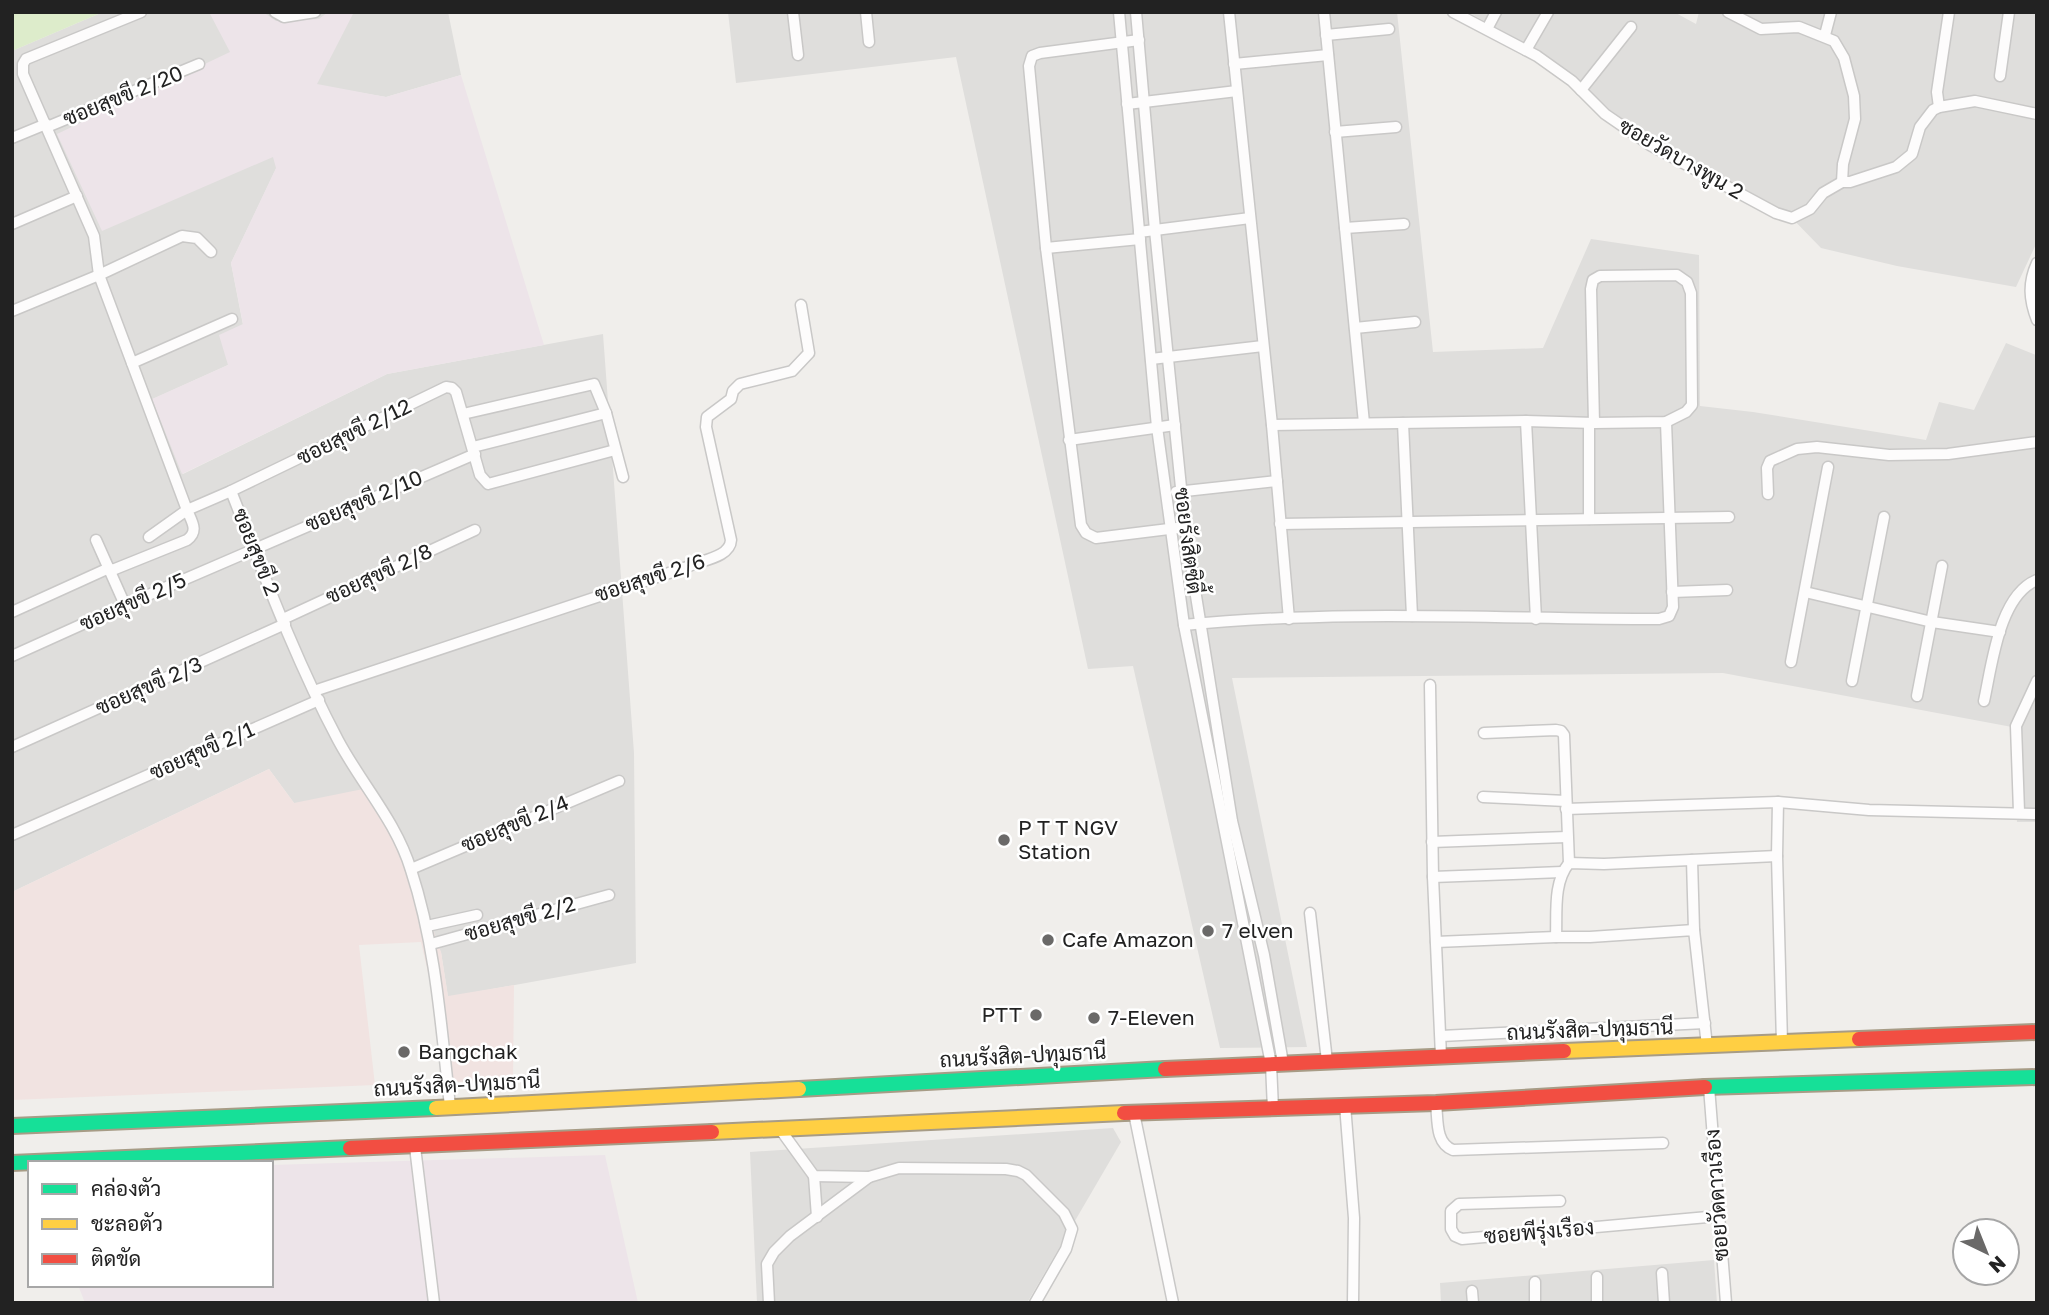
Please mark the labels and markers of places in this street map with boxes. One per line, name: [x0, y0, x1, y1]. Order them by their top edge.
place label: P T T NGV Station: [1018, 814, 1118, 864]
marker: P T T NGV Station: [996, 832, 1012, 848]
place label: 7 elven: [1222, 917, 1293, 943]
marker: 7 elven: [1200, 923, 1216, 939]
place label: Cafe Amazon: [1062, 926, 1194, 952]
marker: Cafe Amazon: [1040, 932, 1056, 948]
place label: PTT: [982, 1001, 1022, 1027]
place label: 7-Eleven: [1108, 1004, 1195, 1030]
marker: PTT: [1028, 1007, 1044, 1023]
marker: 7-Eleven: [1086, 1010, 1102, 1026]
place label: Bangchak: [418, 1038, 518, 1064]
marker: Bangchak: [396, 1044, 412, 1060]

